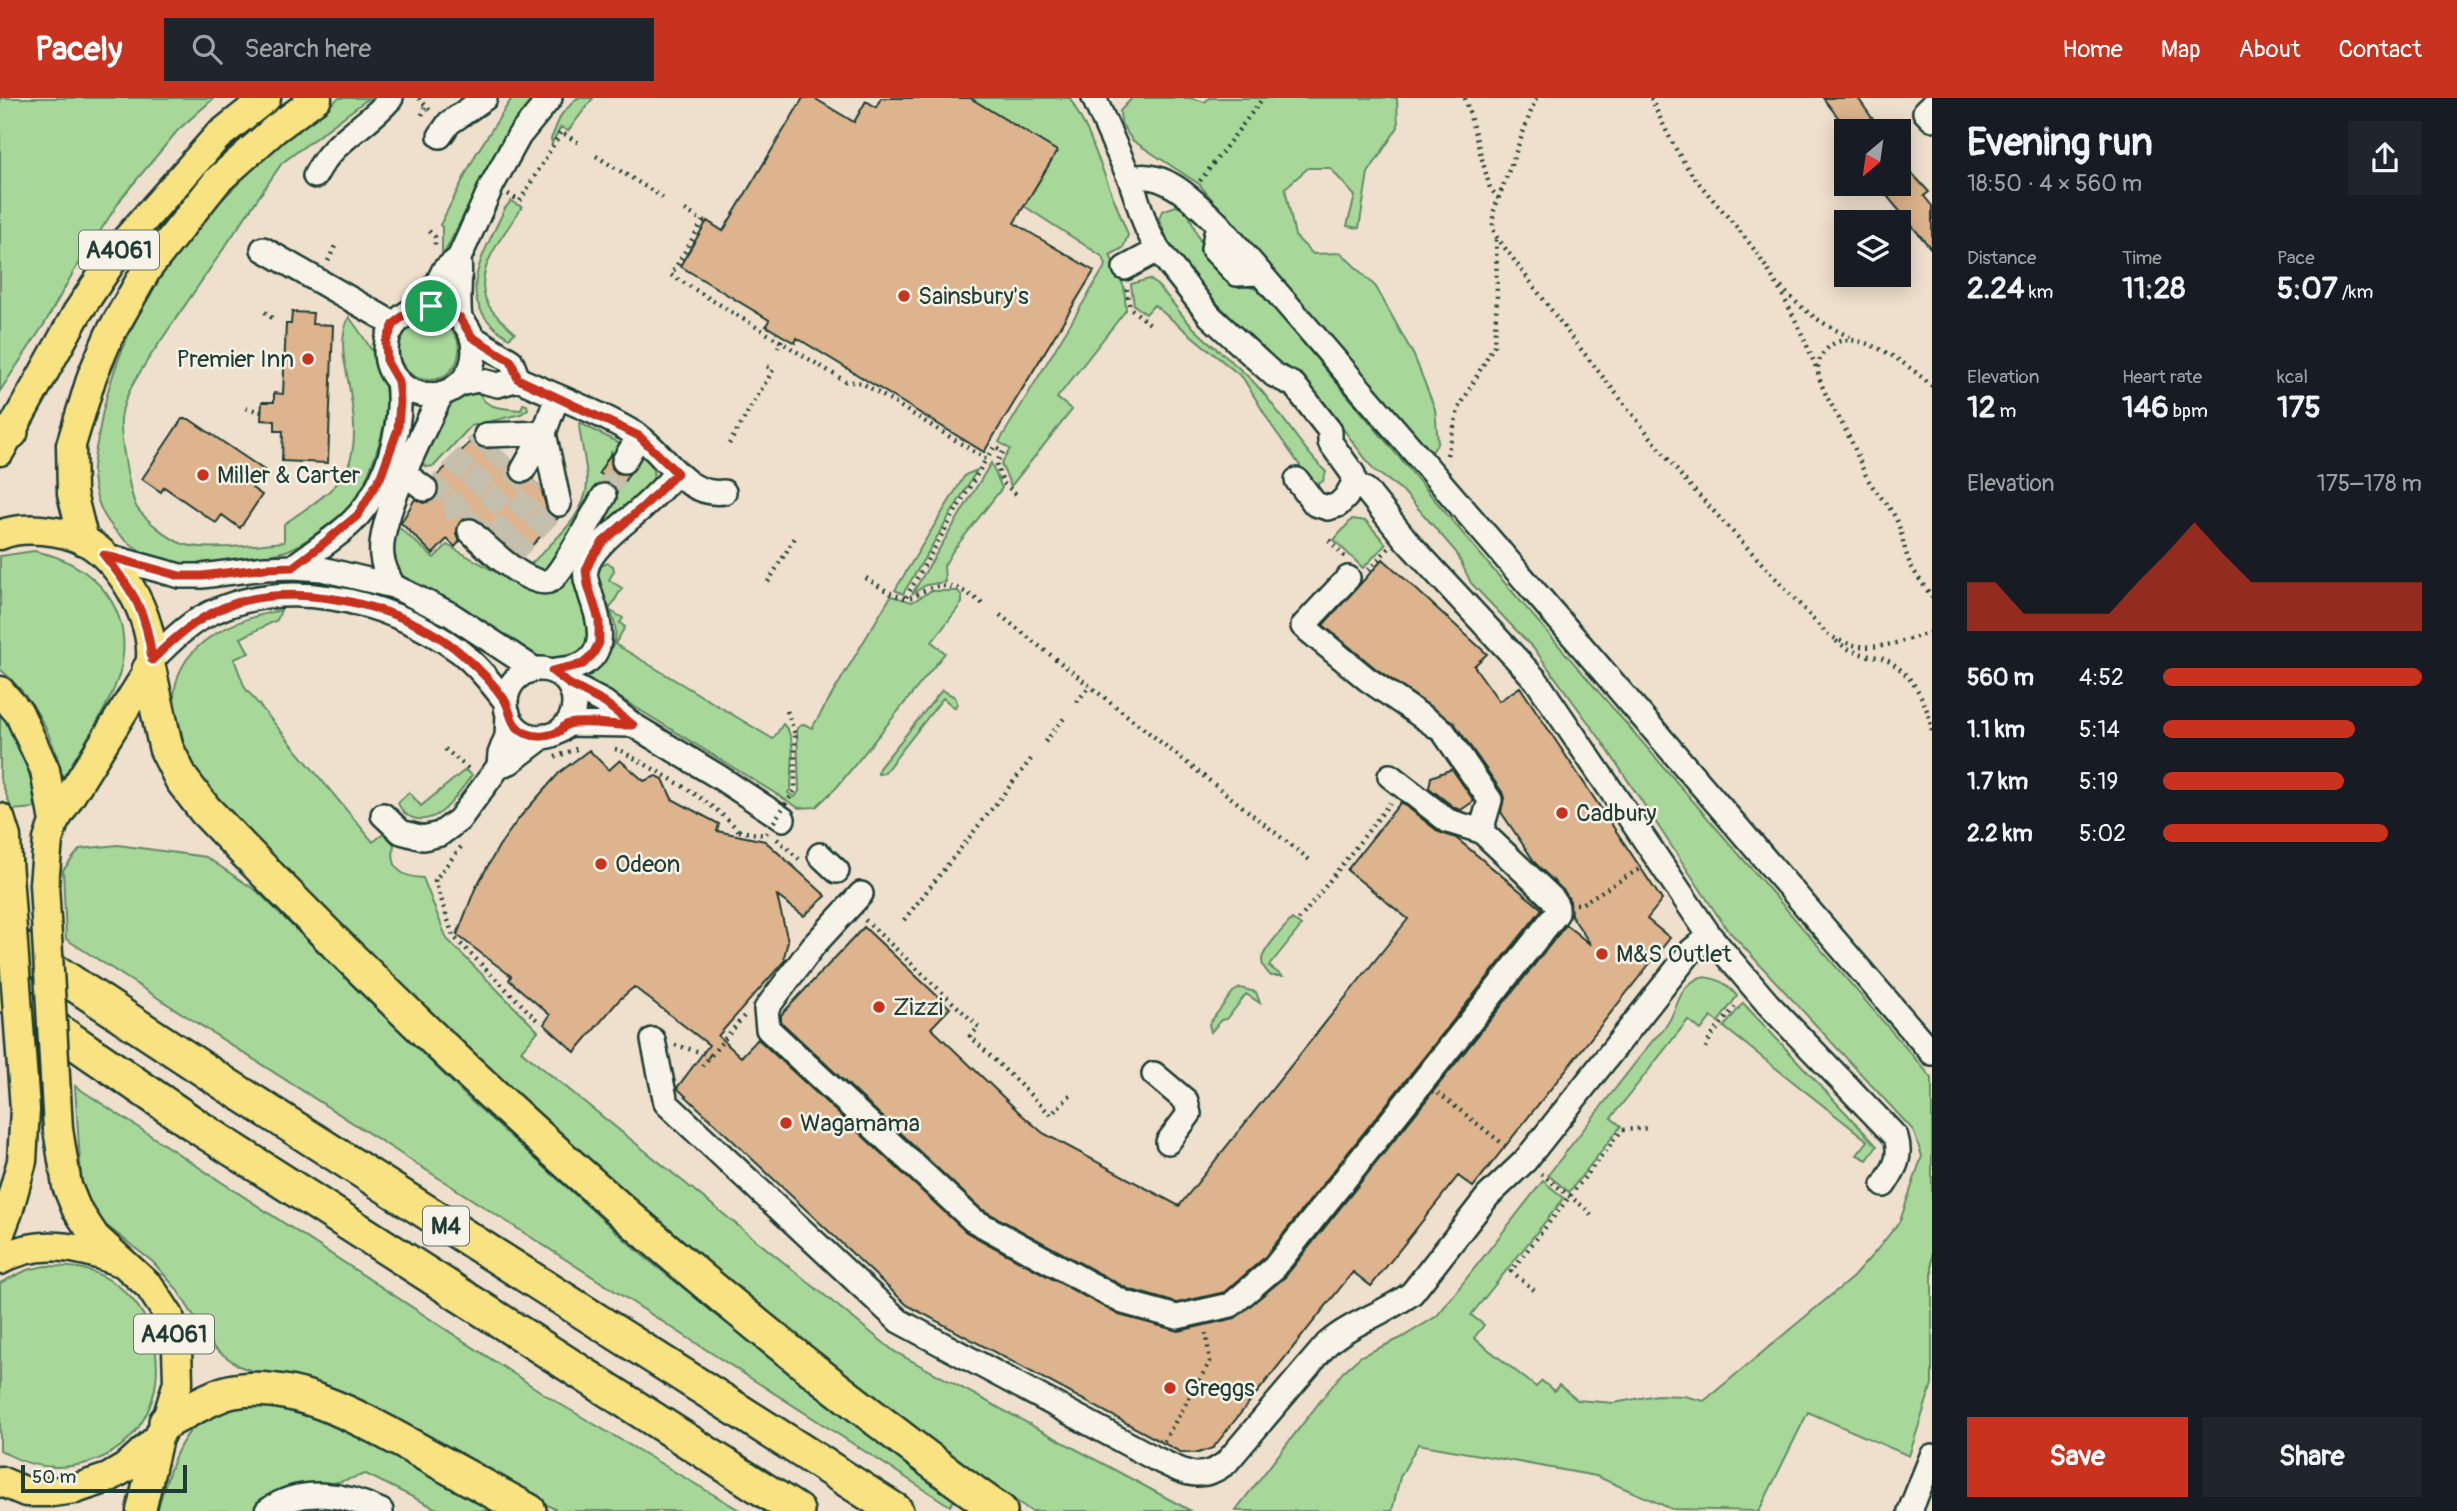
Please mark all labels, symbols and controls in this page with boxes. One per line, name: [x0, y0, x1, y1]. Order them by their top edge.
search box: [164, 18, 654, 81]
text: Pacely: [35, 29, 122, 70]
icon: search: [188, 30, 226, 68]
text: Search here: [244, 33, 371, 65]
text: Home: [2062, 35, 2123, 64]
text: Map: [2161, 35, 2201, 64]
text: About: [2239, 35, 2301, 64]
text: Contact: [2339, 35, 2422, 64]
north arrow: [1834, 119, 1911, 196]
map controls: [1834, 119, 1911, 287]
text: Evening run: [1967, 119, 2153, 167]
button: share: [2348, 121, 2422, 195]
text: 18:50 · 4 × 560 m: [1967, 169, 2142, 198]
button: layers: [1834, 210, 1911, 287]
road number: A4061: [79, 230, 159, 270]
text: Distance: [1967, 246, 2036, 270]
text: Time: [2122, 246, 2162, 270]
text: Pace: [2277, 246, 2315, 270]
text: 2.24: [1967, 270, 2025, 307]
text: 11:28: [2122, 270, 2185, 307]
text: 5:07: [2277, 270, 2338, 307]
pin: [401, 276, 461, 336]
text: km: [2025, 280, 2053, 304]
text: /km: [2338, 280, 2373, 304]
place label: Sainsbury's: [918, 282, 1029, 311]
icon: arrive: [412, 287, 450, 325]
marker: Sainsbury's: [896, 288, 912, 304]
place label: Premier Inn: [176, 345, 294, 374]
marker: Premier Inn: [300, 351, 316, 367]
text: Elevation: [1967, 365, 2039, 389]
text: Heart rate: [2122, 365, 2202, 389]
text: kcal: [2277, 365, 2308, 389]
text: 12: [1967, 389, 1996, 426]
text: 146: [2122, 389, 2169, 426]
text: 175: [2277, 389, 2321, 426]
text: m: [1996, 399, 2017, 423]
text: bpm: [2169, 399, 2208, 423]
place label: Miller & Carter: [217, 461, 361, 490]
marker: Miller & Carter: [195, 467, 211, 483]
text: Elevation: [1967, 469, 2055, 498]
text: 175–178 m: [2317, 469, 2422, 498]
text: 560 m: [1967, 663, 2034, 692]
text: 4:52: [2079, 663, 2124, 692]
text: 1.1 km: [1967, 715, 2025, 744]
text: 5:14: [2079, 715, 2120, 744]
text: 1.7 km: [1967, 767, 2028, 796]
text: 5:19: [2079, 767, 2118, 796]
place label: Cadbury: [1576, 799, 1656, 828]
marker: Cadbury: [1554, 805, 1570, 821]
text: 2.2 km: [1967, 819, 2033, 848]
text: 5:02: [2079, 819, 2126, 848]
place label: Odeon: [615, 850, 680, 879]
marker: Odeon: [593, 856, 609, 872]
place label: M&S Outlet: [1616, 940, 1732, 969]
marker: M&S Outlet: [1594, 946, 1610, 962]
place label: Zizzi: [893, 993, 943, 1022]
marker: Zizzi: [871, 999, 887, 1015]
place label: Wagamama: [800, 1109, 920, 1138]
marker: Wagamama: [778, 1115, 794, 1131]
road number: M4: [423, 1206, 469, 1246]
road number: A4061: [134, 1315, 214, 1354]
place label: Greggs: [1184, 1374, 1255, 1403]
marker: Greggs: [1162, 1380, 1178, 1396]
button: Save: [1967, 1417, 2188, 1497]
button: Share: [2202, 1417, 2422, 1497]
scale bar: [21, 1462, 187, 1494]
text: 50 m: [32, 1465, 76, 1489]

